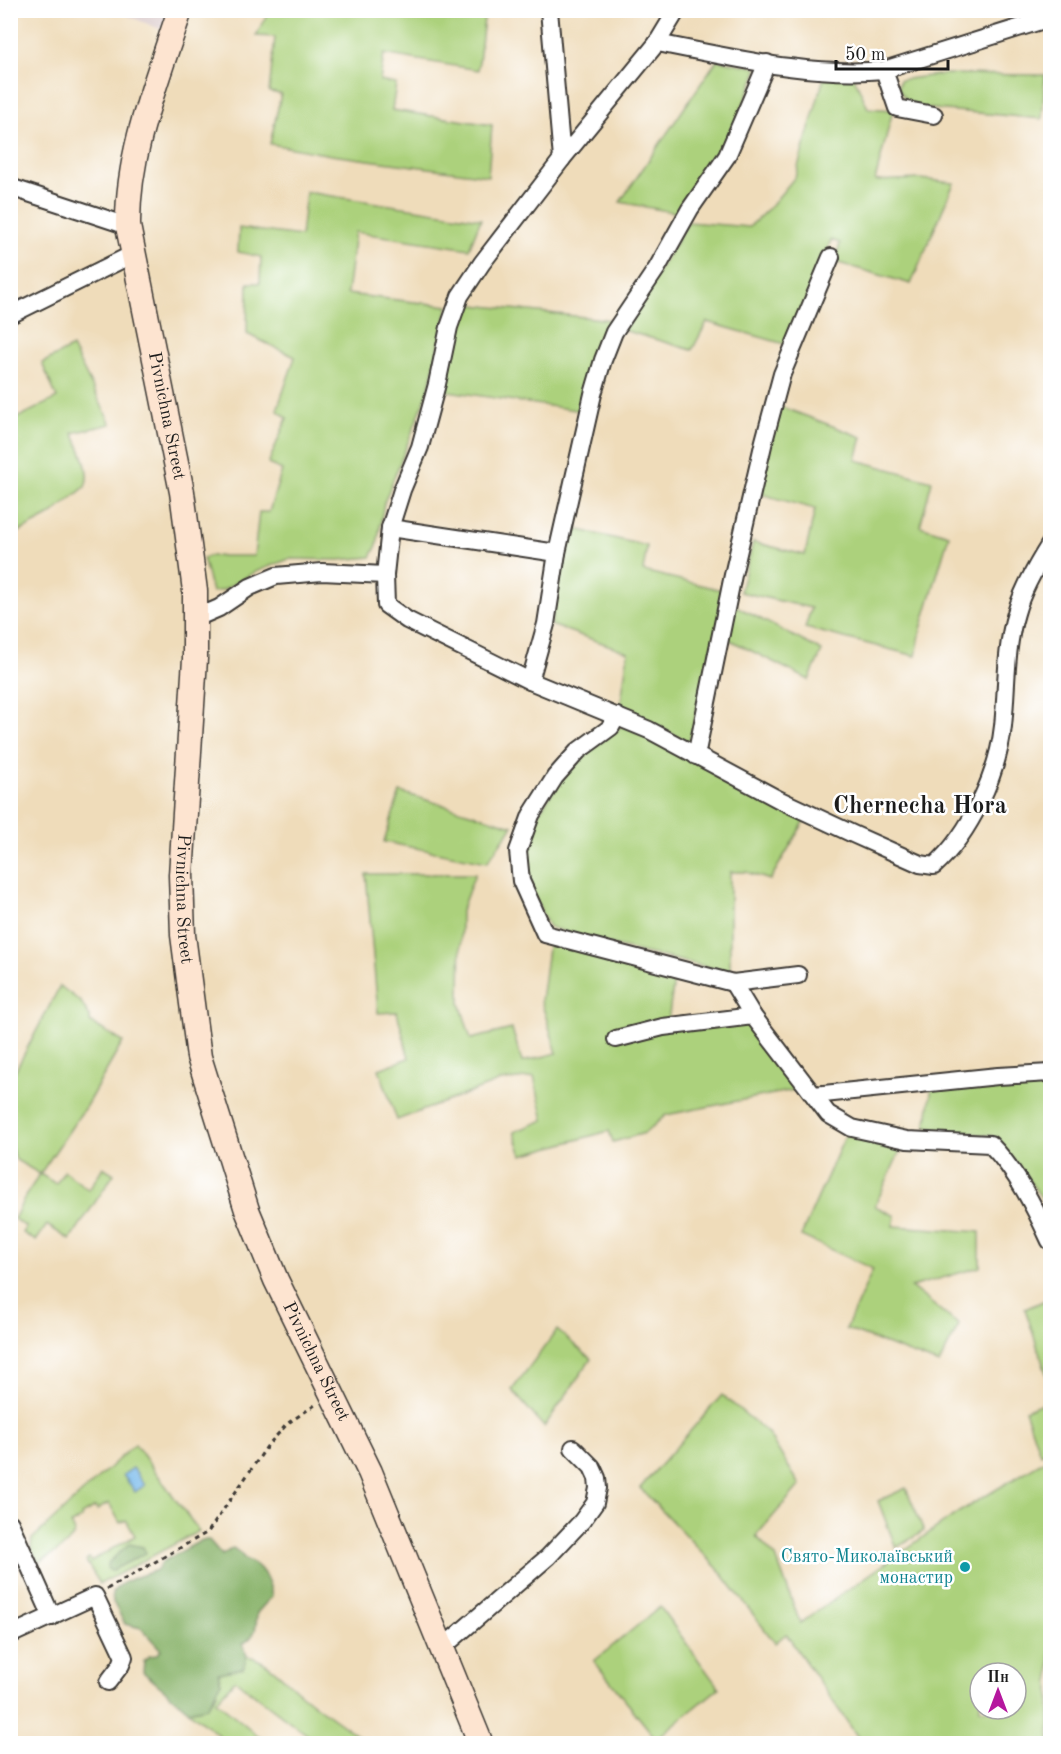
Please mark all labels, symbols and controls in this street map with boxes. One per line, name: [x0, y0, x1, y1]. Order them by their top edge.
scale bar: [836, 33, 948, 71]
text: 50 m: [845, 46, 885, 64]
street label: Pivnichna Street: [145, 350, 188, 482]
district label: Chernecha Hora: [833, 795, 1007, 819]
street label: Pivnichna Street: [172, 833, 196, 965]
street label: Pivnichna Street: [279, 1299, 353, 1424]
place label: Свято-Миколаївський монастир: [781, 1548, 953, 1587]
marker: Свято-Миколаївський монастир: [958, 1560, 972, 1574]
north arrow: [968, 1661, 1028, 1721]
text: Пн: [987, 1670, 1009, 1686]

